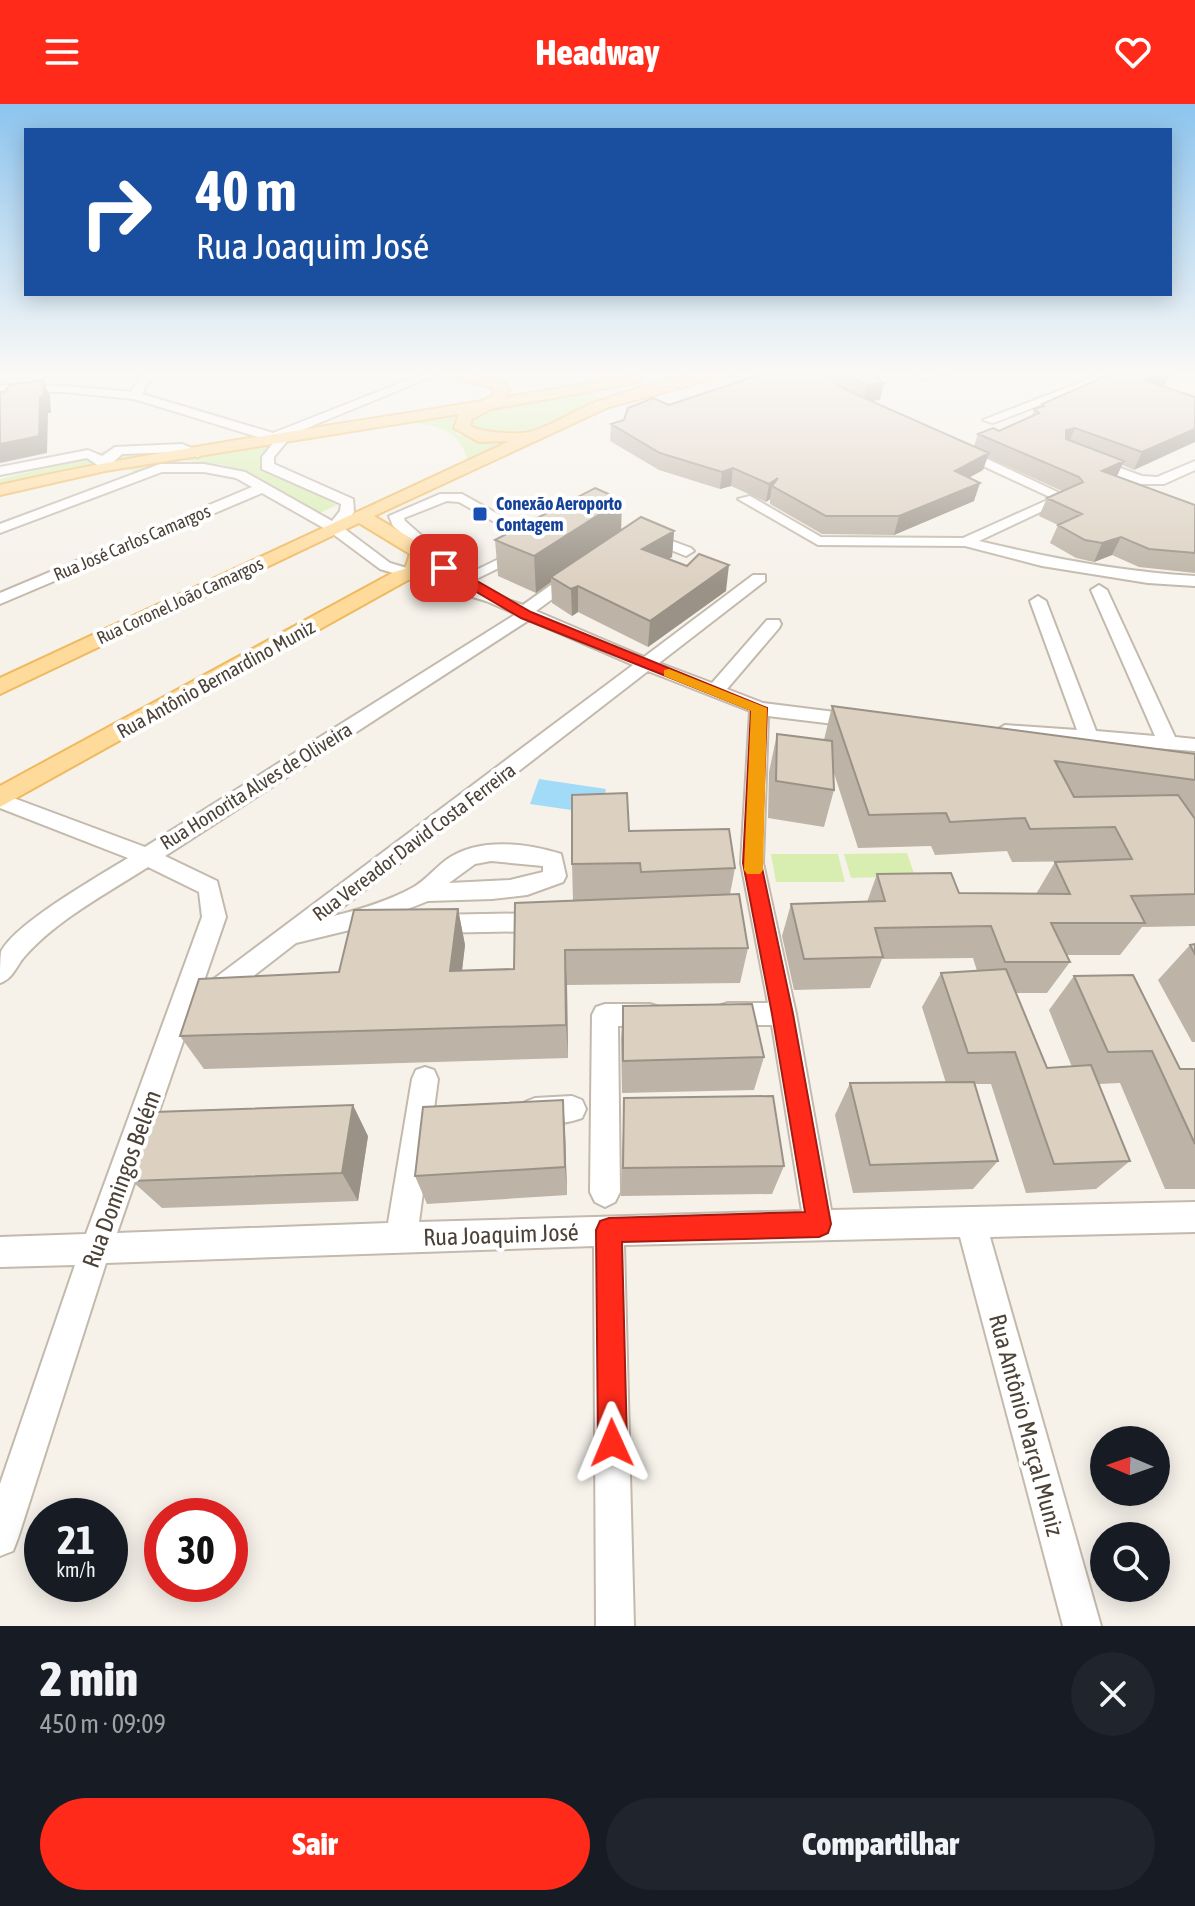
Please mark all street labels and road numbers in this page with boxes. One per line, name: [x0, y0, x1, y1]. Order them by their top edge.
street label: Rua José Carlos Camargos: [50, 500, 213, 585]
street label: Rua Coronel João Camargos: [93, 553, 266, 648]
street label: Rua Antônio Bernardino Muniz: [113, 615, 319, 743]
street label: Rua Honorita Alves de Oliveira: [156, 717, 356, 854]
street label: Rua Vereador David Costa Ferreira: [308, 758, 520, 925]
street label: Rua Domingos Belém: [77, 1087, 166, 1271]
street label: Rua Joaquim José: [423, 1218, 579, 1251]
street label: Rua Antônio Marçal Muniz: [984, 1311, 1069, 1539]

